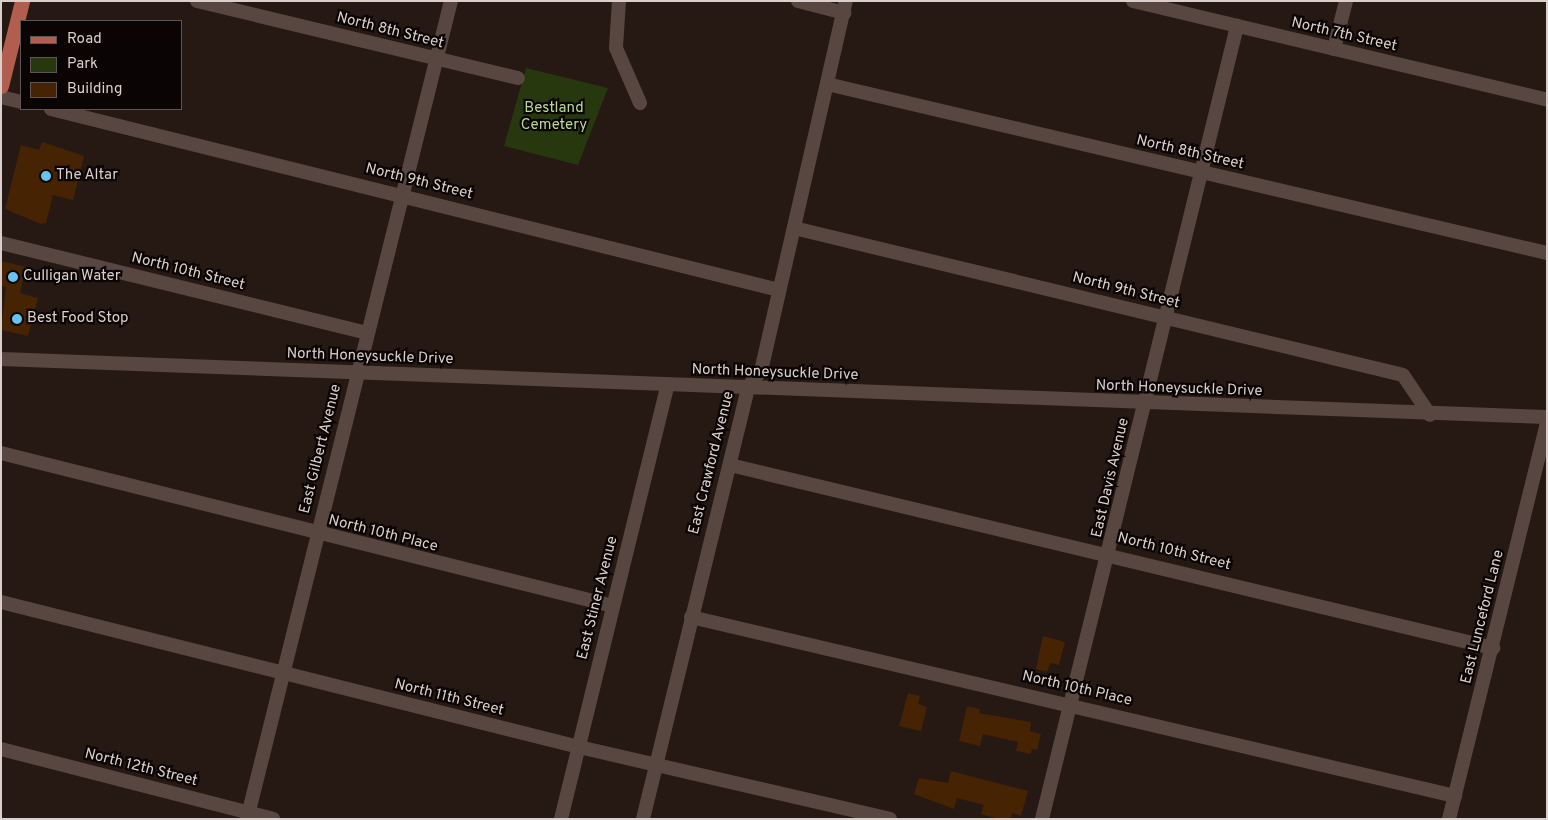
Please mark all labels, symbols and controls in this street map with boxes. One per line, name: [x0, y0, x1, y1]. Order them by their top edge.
street label: North 8th Street: [335, 9, 445, 53]
street label: North 7th Street: [1289, 14, 1399, 56]
legend: [20, 20, 182, 110]
text: Road: [67, 30, 102, 49]
text: Park: [67, 55, 98, 74]
text: Building: [67, 80, 122, 99]
park label: Bestland Cemetery: [521, 99, 587, 134]
street label: North 8th Street: [1134, 132, 1246, 174]
street label: North 9th Street: [363, 160, 475, 204]
place label: The Altar: [56, 167, 119, 185]
marker: The Altar: [40, 170, 52, 182]
street label: North 10th Street: [129, 249, 247, 295]
place label: Culligan Water: [23, 268, 121, 286]
street label: North 9th Street: [1070, 269, 1182, 313]
marker: Culligan Water: [7, 271, 19, 283]
place label: Best Food Stop: [27, 310, 129, 328]
marker: Best Food Stop: [11, 313, 23, 325]
street label: North Honeysuckle Drive: [286, 345, 454, 369]
street label: North Honeysuckle Drive: [691, 361, 859, 385]
street label: North Honeysuckle Drive: [1095, 377, 1263, 401]
street label: East Gilbert Avenue: [296, 382, 346, 516]
street label: East Crawford Avenue: [685, 389, 739, 537]
street label: East Davis Avenue: [1088, 416, 1134, 540]
street label: North 10th Place: [326, 512, 440, 556]
street label: North 10th Street: [1115, 529, 1233, 575]
street label: East Stiner Avenue: [574, 534, 622, 662]
street label: East Lunceford Lane: [1458, 548, 1508, 686]
street label: North 10th Place: [1020, 668, 1134, 710]
street label: North 11th Street: [392, 676, 506, 720]
street label: North 12th Street: [83, 745, 199, 791]

